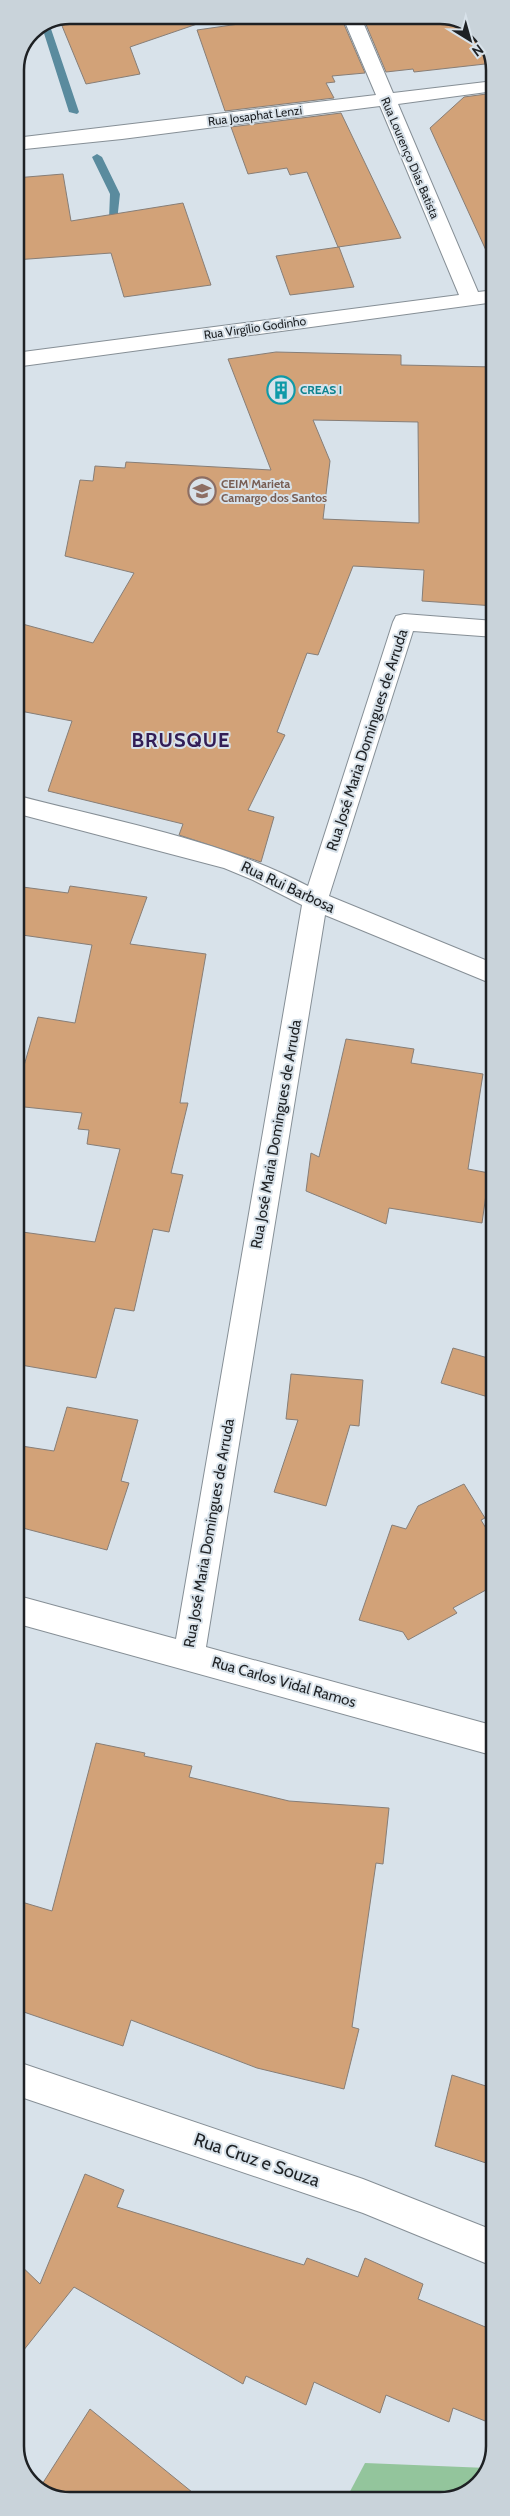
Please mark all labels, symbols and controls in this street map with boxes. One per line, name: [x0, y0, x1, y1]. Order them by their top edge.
north arrow: [445, 15, 495, 65]
text: N: [468, 40, 487, 61]
street label: Rua Lourenço Dias Batista: [378, 95, 443, 221]
street label: Rua Josaphat Lenzi: [207, 102, 303, 129]
street label: Rua Virgílio Godinho: [203, 313, 307, 342]
building icon: CREAS I: [266, 375, 296, 405]
place label: CREAS I: [300, 382, 342, 397]
school or university icon: CEIM Marieta Camargo dos Santos: [187, 476, 217, 506]
place label: CEIM Marieta Camargo dos Santos: [221, 476, 327, 505]
street label: Rua José Maria Domingues de Arruda: [323, 626, 412, 853]
district label: BRUSQUE: [132, 728, 230, 752]
street label: Rua Rui Barbosa: [238, 857, 339, 917]
street label: Rua José Maria Domingues de Arruda: [247, 1017, 305, 1250]
street label: Rua José Maria Domingues de Arruda: [180, 1416, 238, 1649]
street label: Rua Carlos Vidal Ramos: [210, 1653, 358, 1711]
street label: Rua Cruz e Souza: [191, 2128, 323, 2192]

